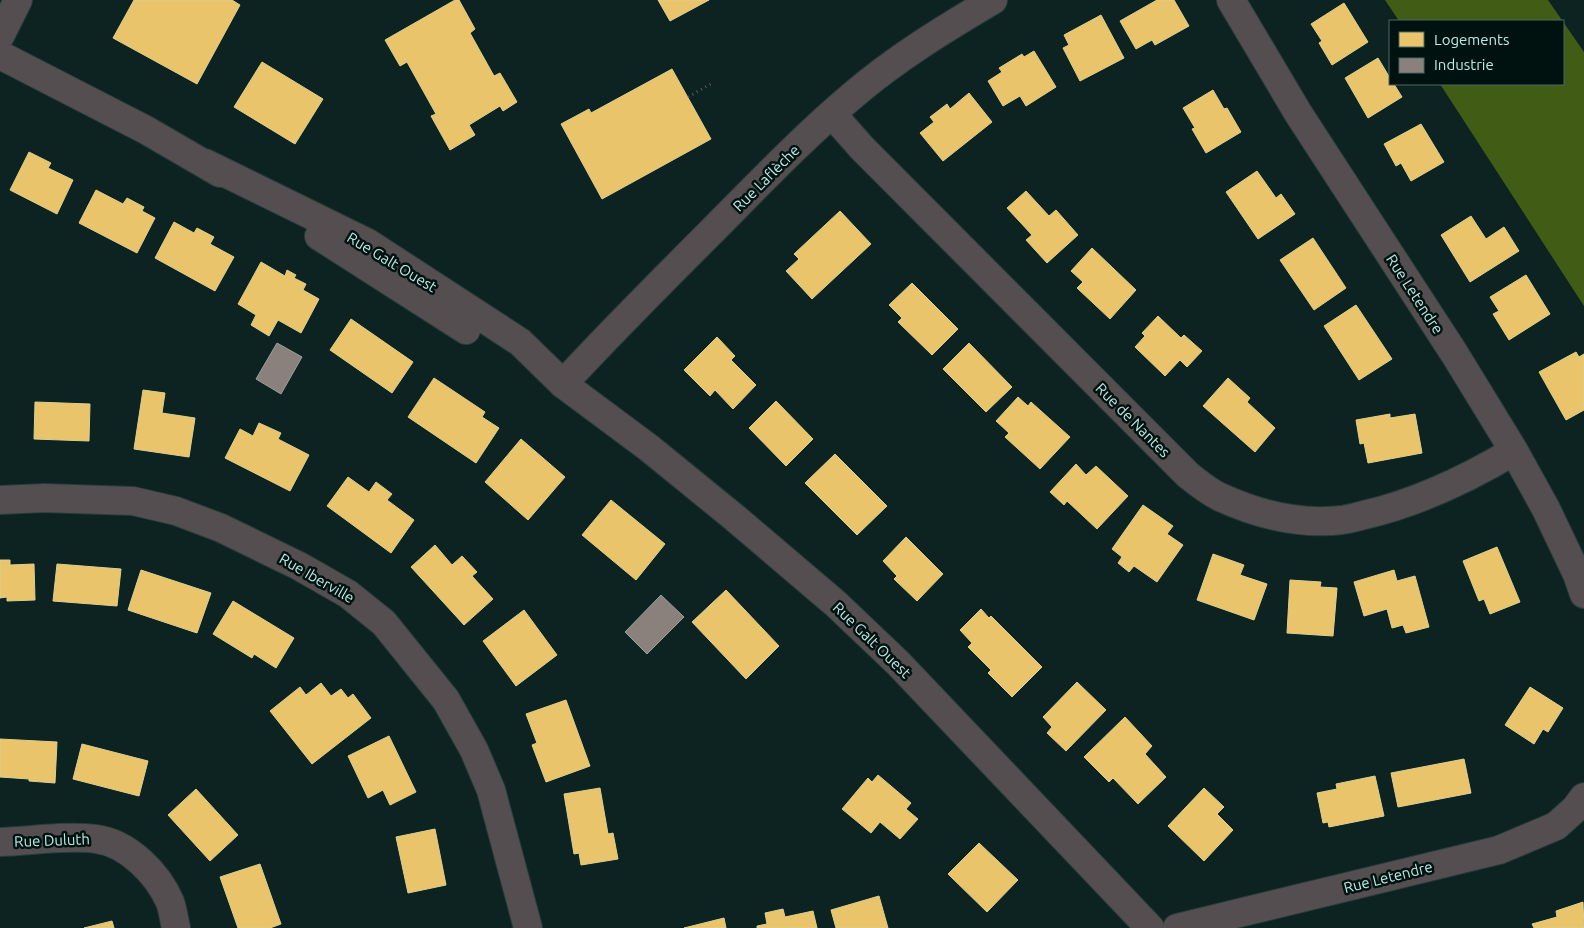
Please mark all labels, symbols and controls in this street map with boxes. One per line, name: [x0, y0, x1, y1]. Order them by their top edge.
legend: [1389, 20, 1564, 85]
text: Logements: [1434, 31, 1510, 48]
text: Industrie: [1434, 56, 1494, 73]
street label: Rue Laflèche: [729, 141, 803, 215]
street label: Rue Galt Ouest: [344, 229, 440, 295]
street label: Rue Letendre: [1383, 251, 1447, 337]
street label: Rue de Nantes: [1092, 379, 1174, 461]
street label: Rue Iberville: [277, 550, 357, 606]
street label: Rue Galt Ouest: [830, 599, 914, 681]
street label: Rue Duluth: [14, 830, 90, 850]
street label: Rue Letendre: [1342, 858, 1434, 896]

